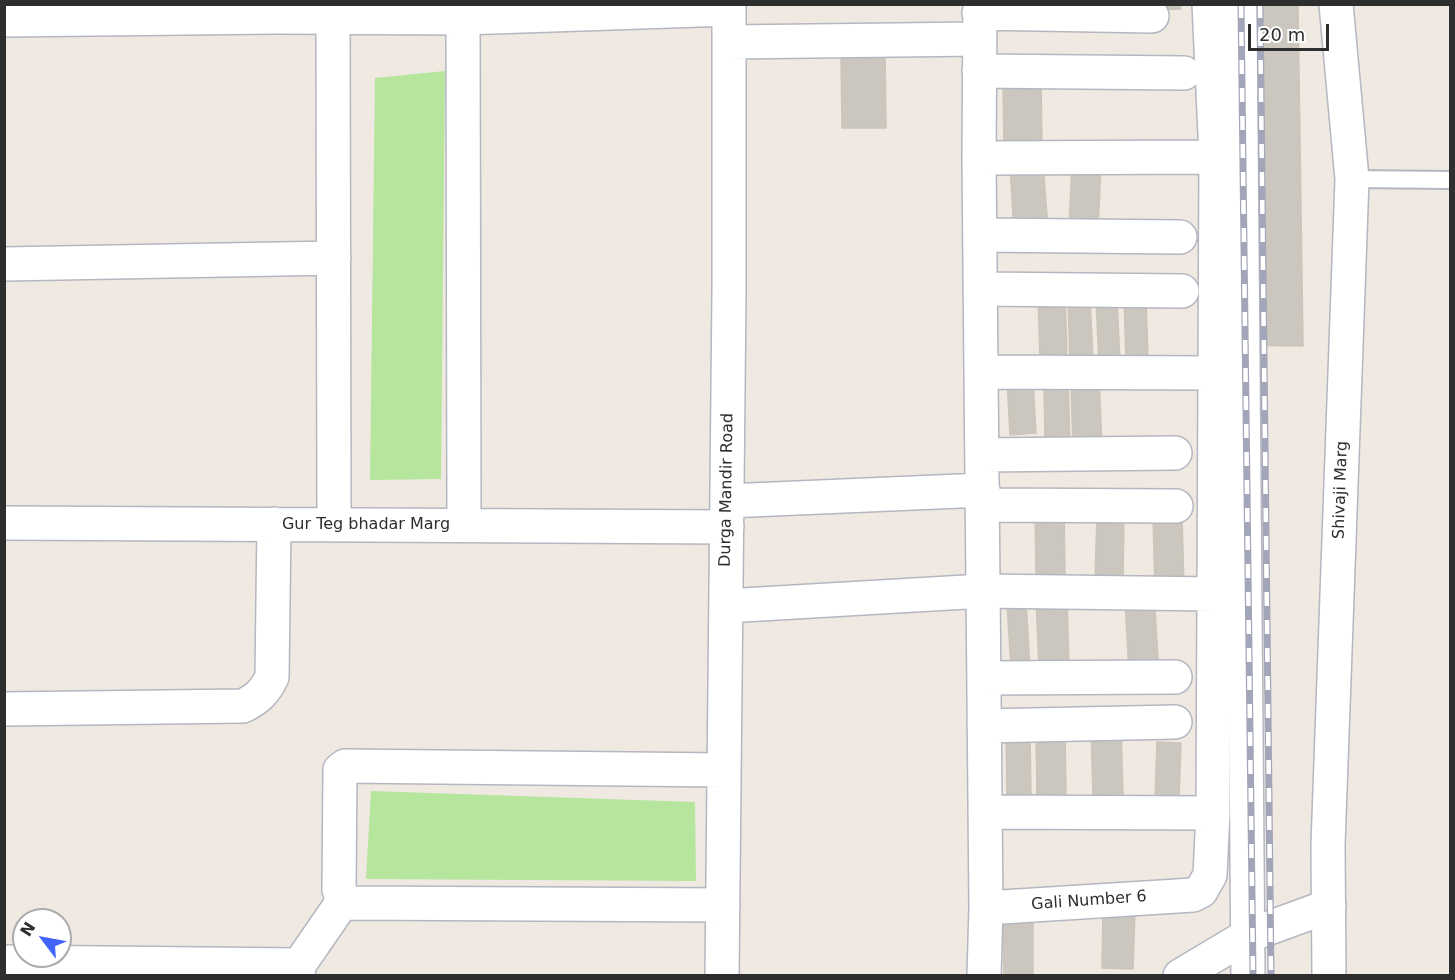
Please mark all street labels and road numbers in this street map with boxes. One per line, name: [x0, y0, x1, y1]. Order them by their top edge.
street label: Durga Mandir Road: [716, 413, 738, 567]
street label: Shivaji Marg: [1330, 441, 1352, 539]
street label: Gur Teg bhadar Marg: [282, 515, 450, 535]
street label: Gali Number 6: [1031, 887, 1147, 915]

